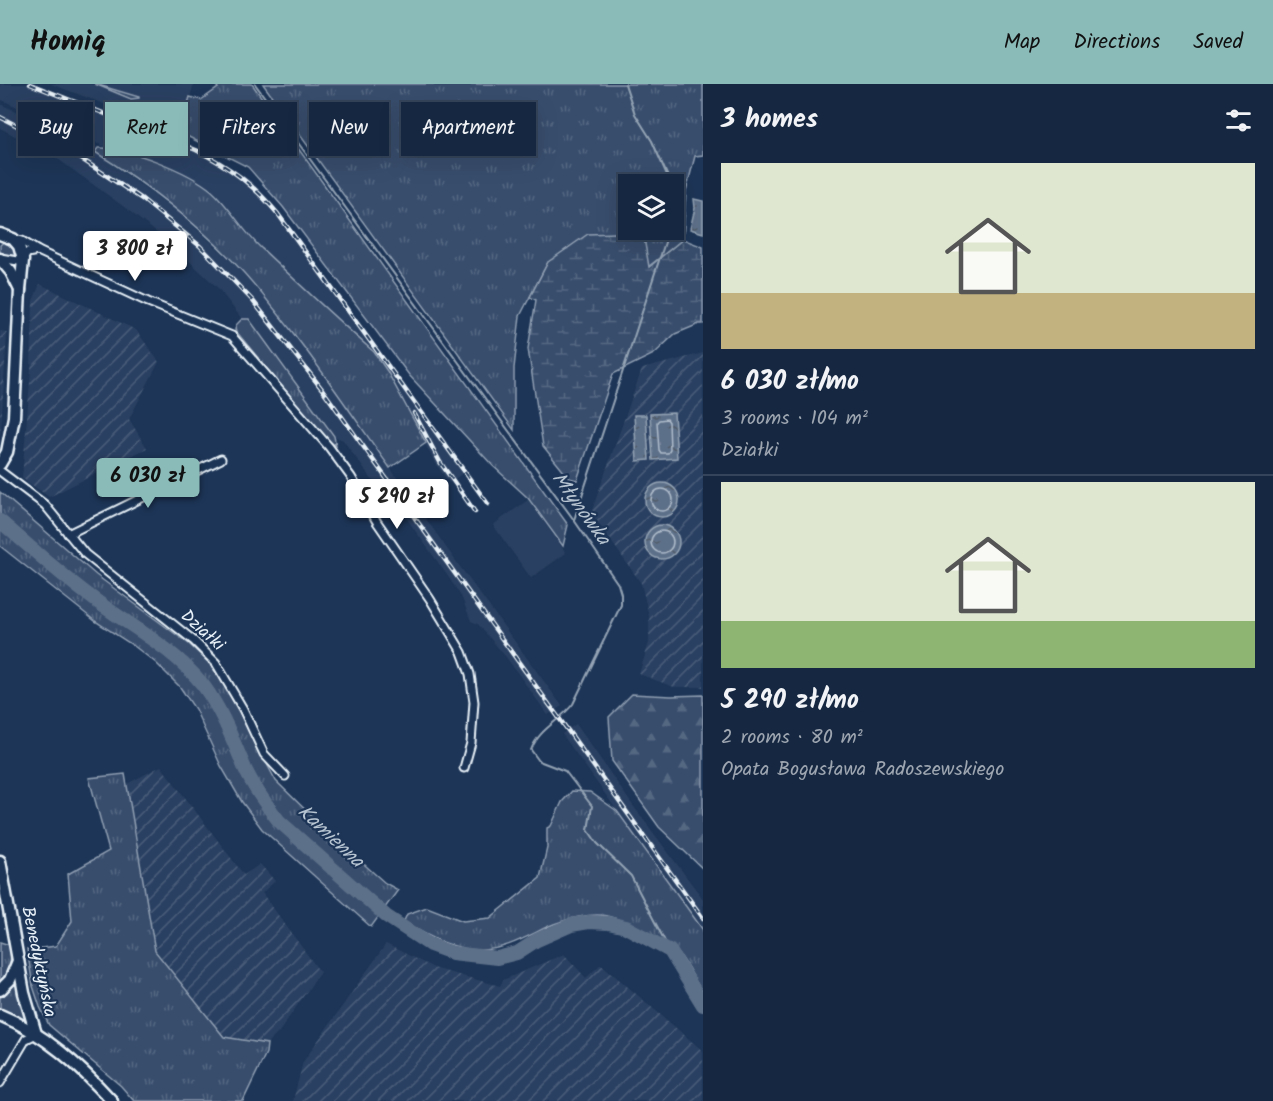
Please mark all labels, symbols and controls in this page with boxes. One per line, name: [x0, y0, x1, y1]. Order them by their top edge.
text: Homiq: [30, 20, 106, 65]
text: Map: [1004, 26, 1040, 59]
text: Directions: [1073, 26, 1160, 59]
text: Saved: [1193, 26, 1243, 59]
text: 3 homes: [721, 99, 818, 141]
chip: Buy: [18, 102, 93, 156]
chip: Rent: [105, 102, 188, 156]
chip: Filters: [200, 102, 297, 156]
chip: New: [309, 102, 389, 156]
chip: Apartment: [401, 102, 536, 156]
icon: filters: [1222, 104, 1255, 137]
map controls: [618, 174, 684, 240]
button: layers: [618, 174, 684, 240]
icon: home: [934, 202, 1042, 310]
pin: 3 800 zł: [73, 231, 197, 282]
text: 3 800 zł: [97, 234, 173, 266]
text: 6 030 zł/mo: [721, 361, 859, 403]
text: 3 rooms · 104 m²: [721, 403, 868, 435]
text: Działki: [721, 435, 778, 467]
pin: 6 030 zł: [86, 458, 210, 509]
text: 6 030 zł: [111, 461, 185, 493]
water label: Młynówka: [542, 465, 619, 554]
pin: 5 290 zł: [335, 479, 459, 530]
text: 5 290 zł: [360, 482, 434, 514]
icon: home: [934, 521, 1042, 629]
street label: Działki: [173, 603, 231, 659]
text: 5 290 zł/mo: [721, 680, 859, 722]
text: 2 rooms · 80 m²: [721, 722, 863, 754]
text: Opata Bogusława Radoszewskiego: [721, 754, 1004, 786]
water label: Kamienna: [289, 797, 372, 878]
street label: Benedyktyńska: [12, 904, 64, 1020]

